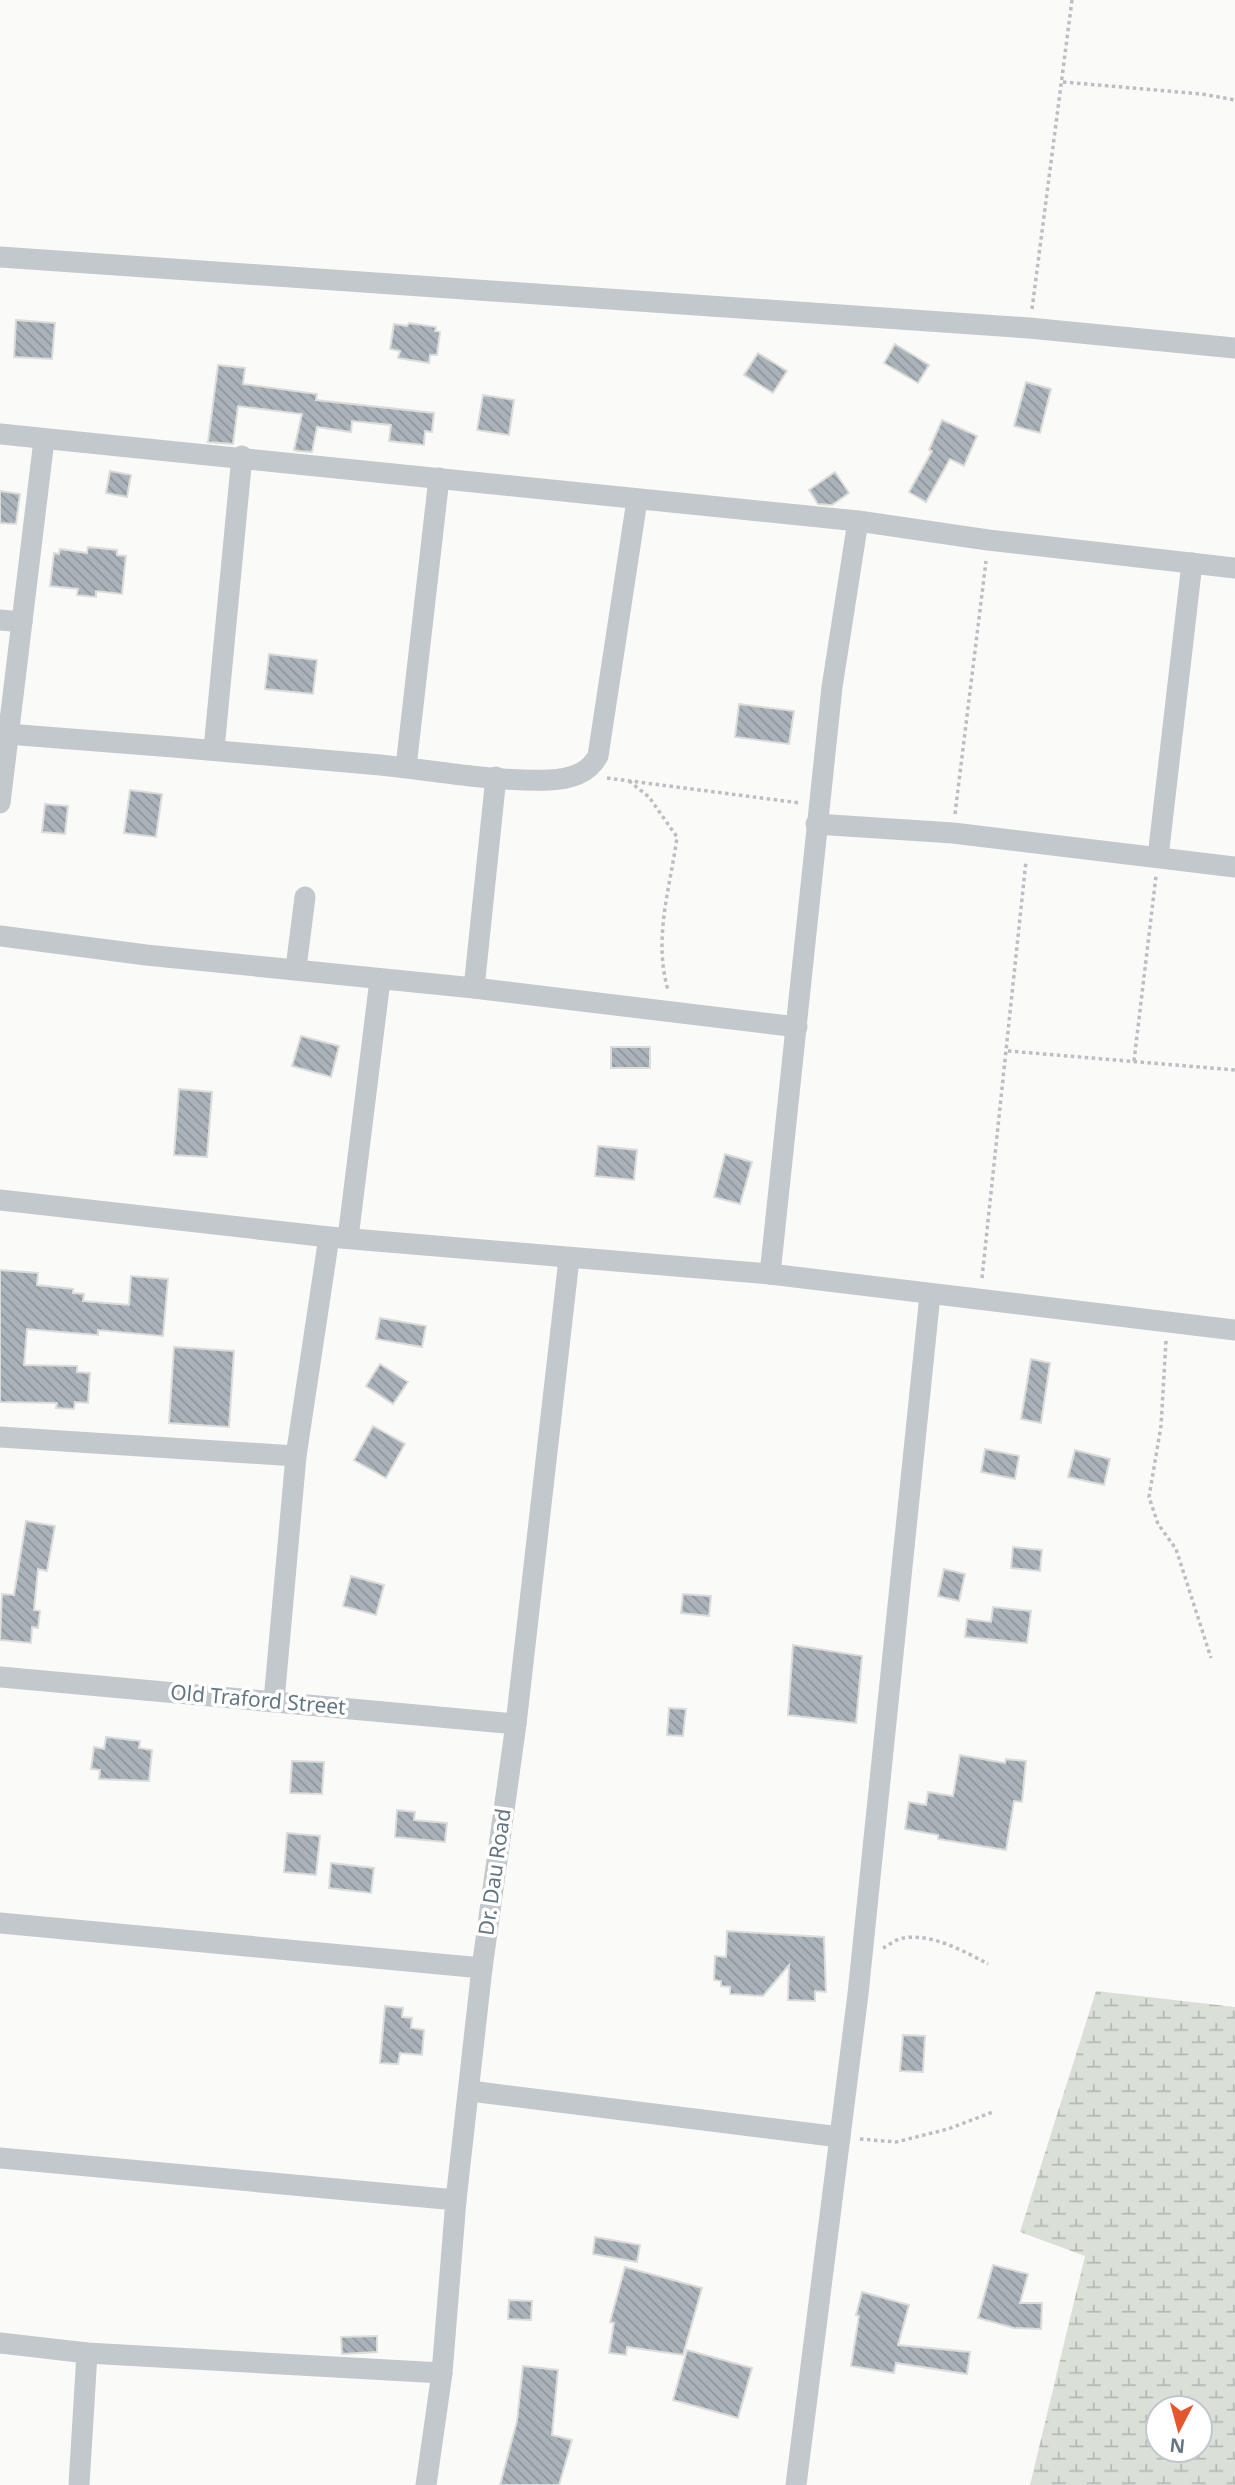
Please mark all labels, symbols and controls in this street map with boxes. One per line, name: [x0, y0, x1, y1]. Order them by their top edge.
street label: Old Traford Street: [169, 1677, 347, 1721]
street label: Dr. Dau Road: [471, 1807, 517, 1937]
north arrow: [1144, 2394, 1214, 2464]
text: N: [1168, 2432, 1186, 2460]

